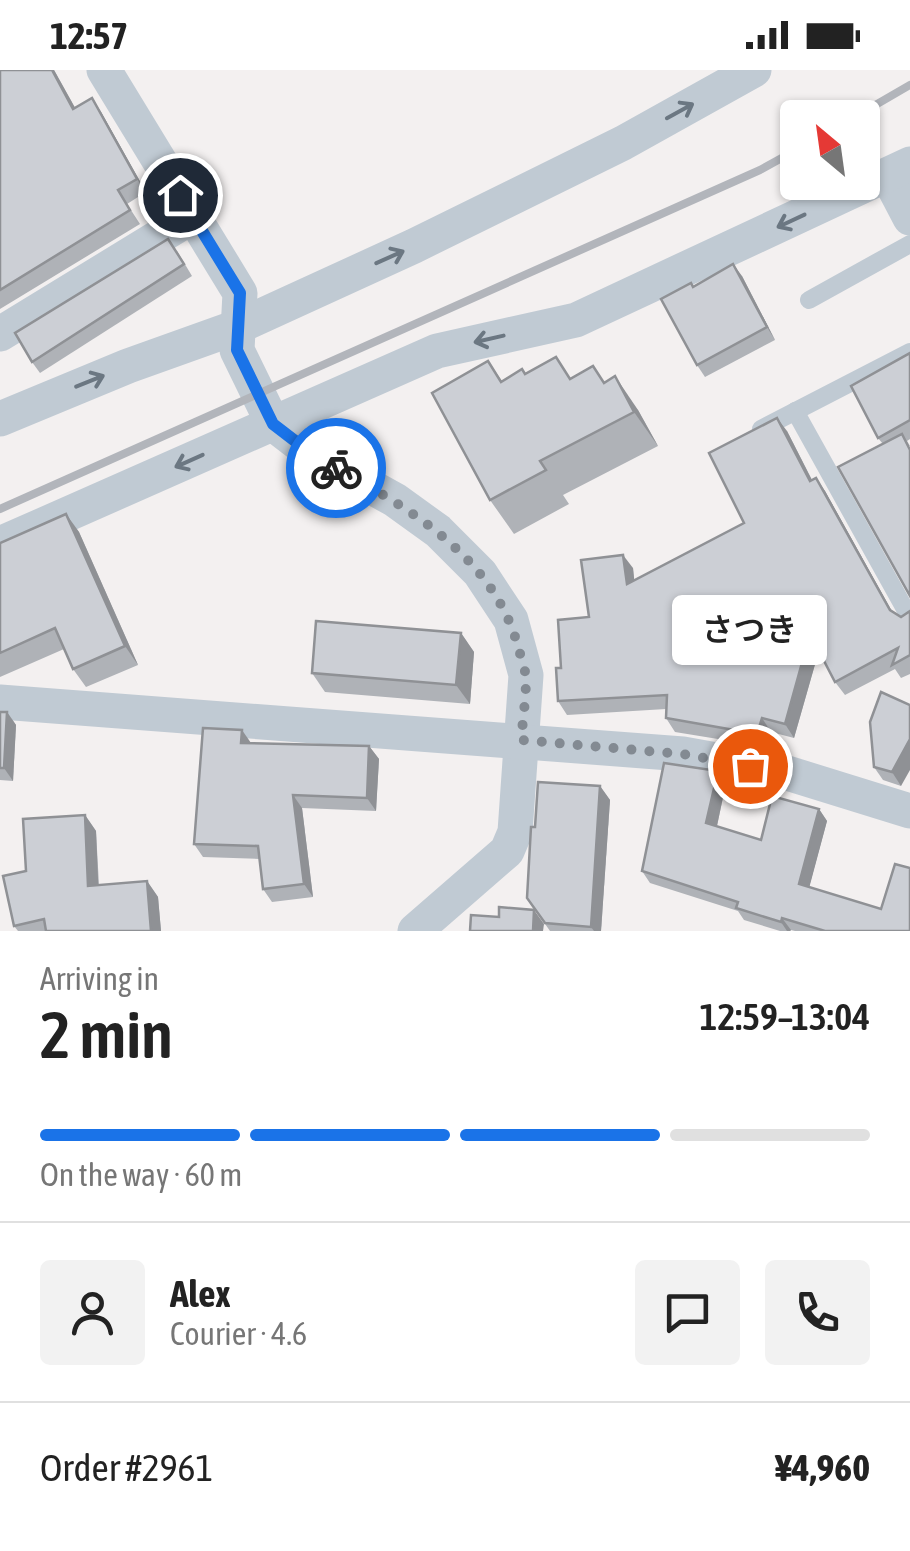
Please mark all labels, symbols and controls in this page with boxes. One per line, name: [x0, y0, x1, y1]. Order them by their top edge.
text: 12:57: [50, 14, 128, 57]
one-way arrow: [665, 100, 695, 120]
north arrow: [780, 100, 880, 200]
map controls: [780, 100, 880, 200]
pin: [138, 153, 223, 238]
icon: home: [153, 168, 208, 223]
one-way arrow: [776, 213, 807, 231]
one-way arrow: [374, 247, 405, 265]
one-way arrow: [474, 331, 506, 349]
one-way arrow: [74, 371, 105, 389]
courier: [286, 418, 386, 518]
icon: bike: [309, 441, 364, 496]
one-way arrow: [174, 453, 205, 471]
callout: さつき: [672, 596, 828, 666]
text: さつき: [701, 611, 798, 648]
pin: [708, 724, 793, 809]
icon: bag: [723, 739, 778, 794]
text: Arriving in: [40, 960, 159, 997]
text: 12:59–13:04: [700, 995, 870, 1038]
text: 2 min: [40, 997, 173, 1072]
text: On the way · 60 m: [40, 1156, 242, 1193]
button: person: [40, 1260, 145, 1365]
button: chat: [635, 1260, 740, 1365]
button: phone: [765, 1260, 870, 1365]
text: Alex: [170, 1272, 231, 1315]
text: Courier · 4.6: [170, 1315, 307, 1352]
text: Order #2961: [40, 1446, 213, 1489]
text: ¥4,960: [775, 1446, 870, 1489]

